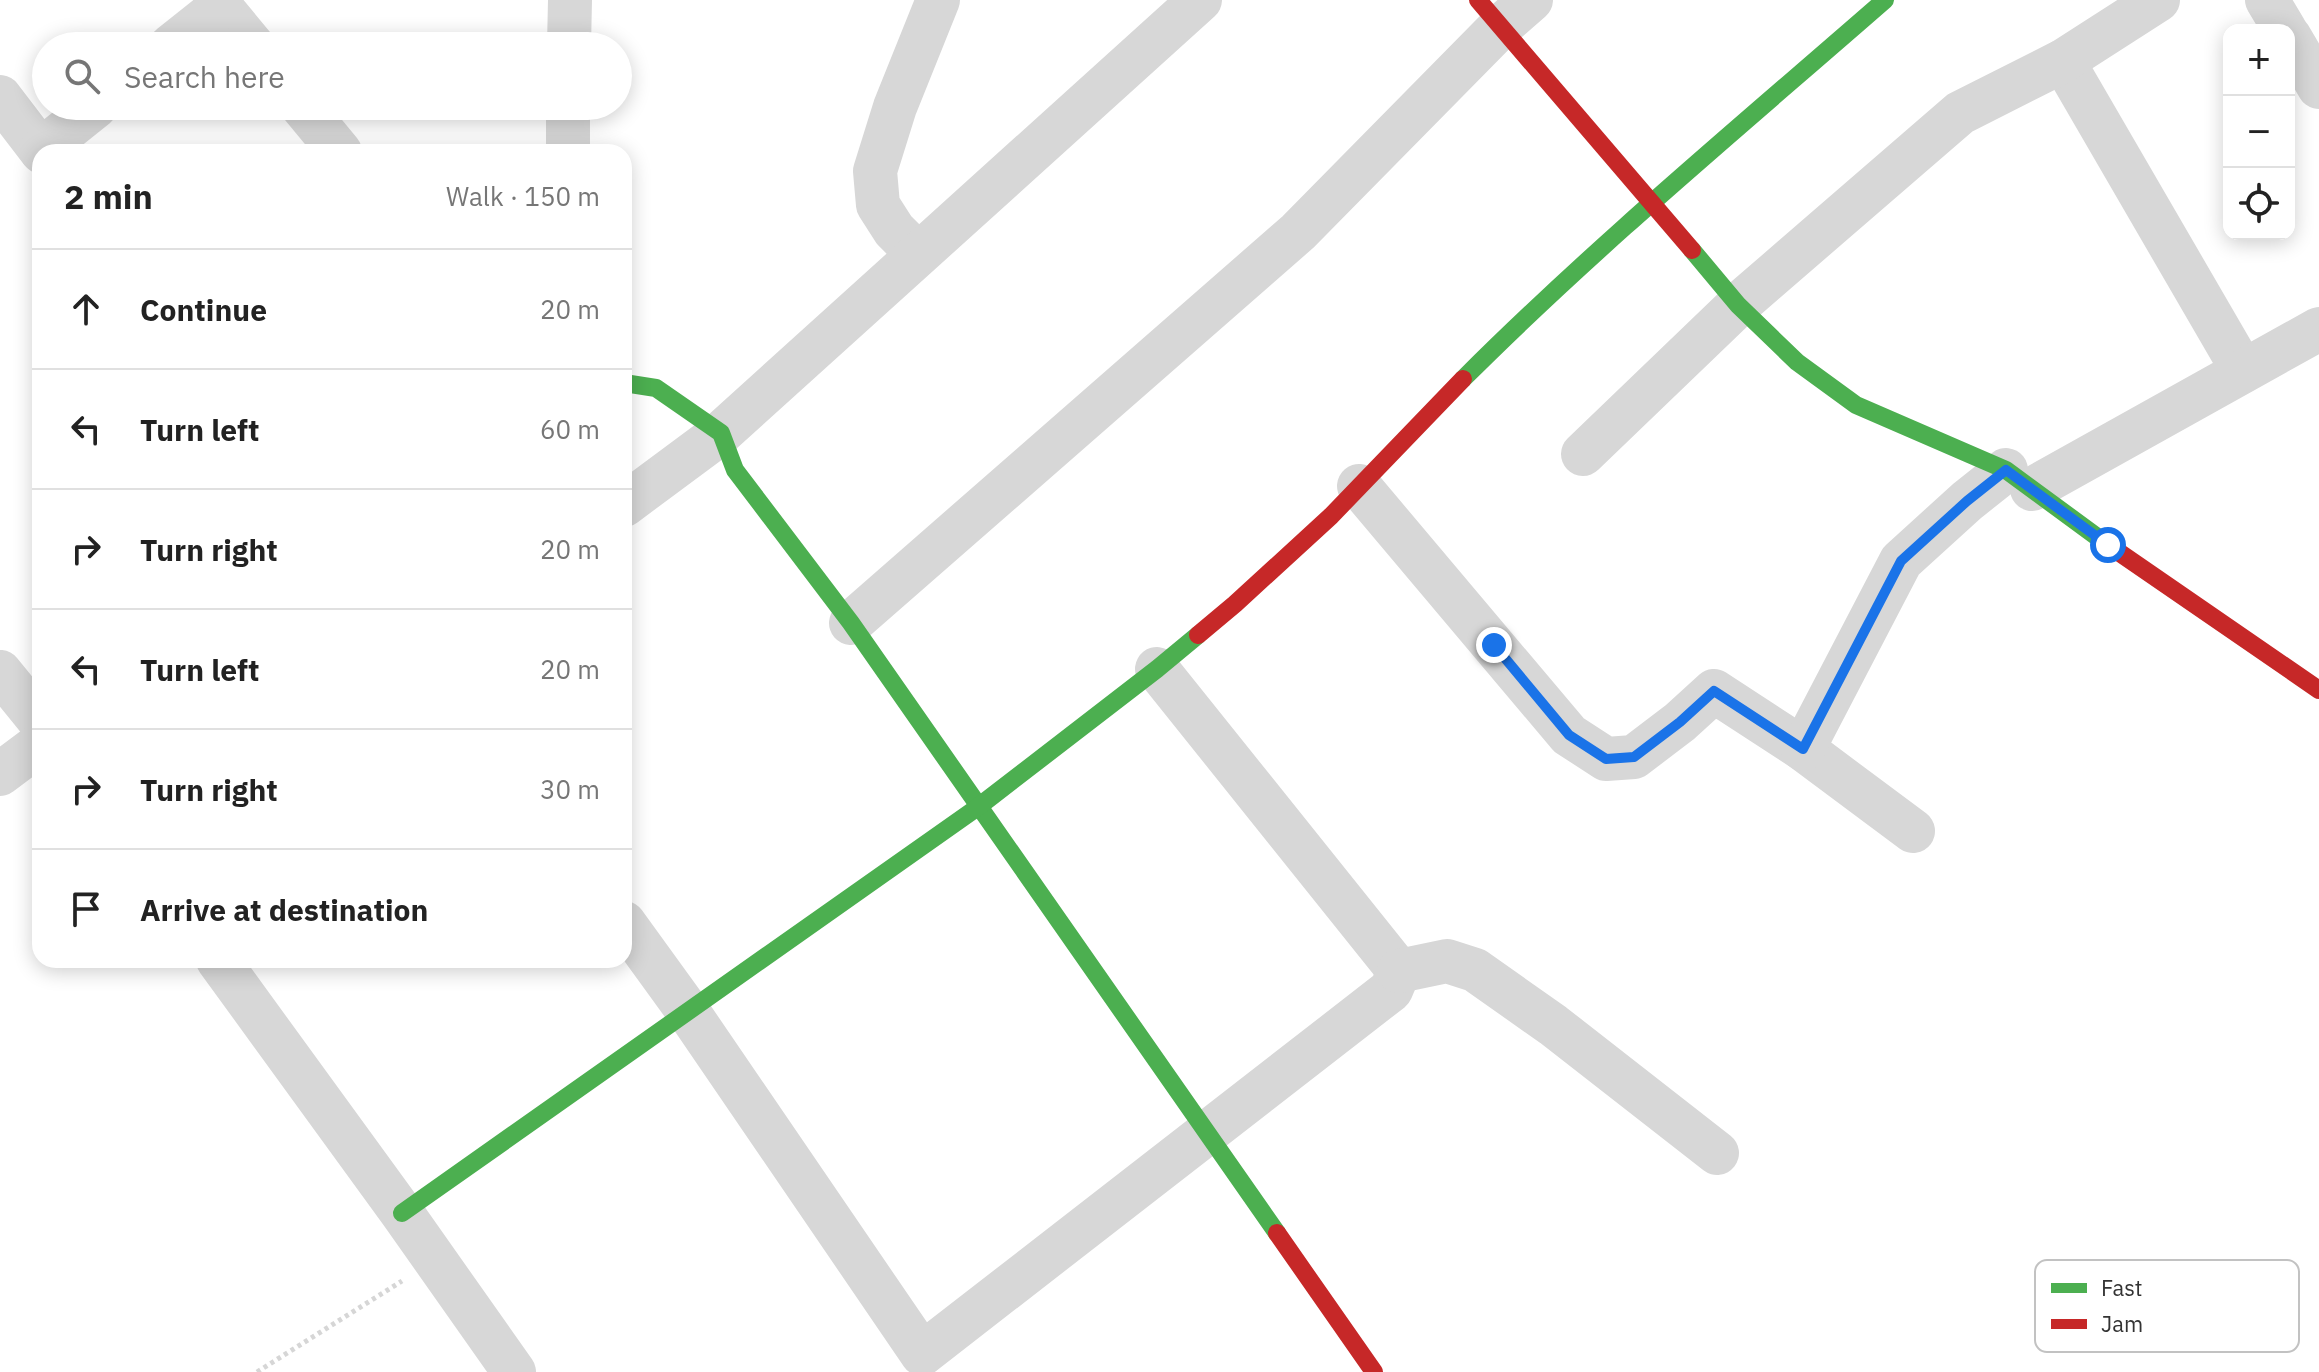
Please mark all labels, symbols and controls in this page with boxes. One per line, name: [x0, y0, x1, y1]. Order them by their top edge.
map controls: [2223, 24, 2295, 240]
button: +: [2223, 24, 2295, 96]
search box: [32, 32, 632, 120]
icon: search: [60, 54, 104, 98]
text: Search here: [124, 57, 285, 96]
button: −: [2223, 96, 2295, 168]
button: locate: [2223, 168, 2295, 240]
text: 2 min: [64, 174, 153, 218]
text: Walk · 150 m: [446, 179, 600, 213]
icon: ahead: [64, 287, 108, 331]
text: Continue: [140, 290, 267, 329]
text: 20 m: [540, 292, 600, 326]
icon: left: [64, 407, 108, 451]
text: Turn left: [140, 410, 259, 449]
text: 60 m: [540, 412, 600, 446]
icon: right: [64, 527, 108, 571]
route start: [2090, 527, 2126, 563]
text: Turn right: [140, 530, 278, 569]
text: 20 m: [540, 532, 600, 566]
route end: [1476, 627, 1512, 663]
icon: left: [64, 647, 108, 691]
text: Turn left: [140, 650, 259, 689]
text: 20 m: [540, 652, 600, 686]
icon: right: [64, 767, 108, 811]
text: Turn right: [140, 770, 278, 809]
text: 30 m: [540, 772, 600, 806]
icon: arrive: [64, 887, 108, 931]
text: Arrive at destination: [140, 890, 428, 929]
legend: [2035, 1260, 2299, 1352]
text: Fast: [2101, 1273, 2142, 1302]
text: Jam: [2101, 1309, 2143, 1338]

